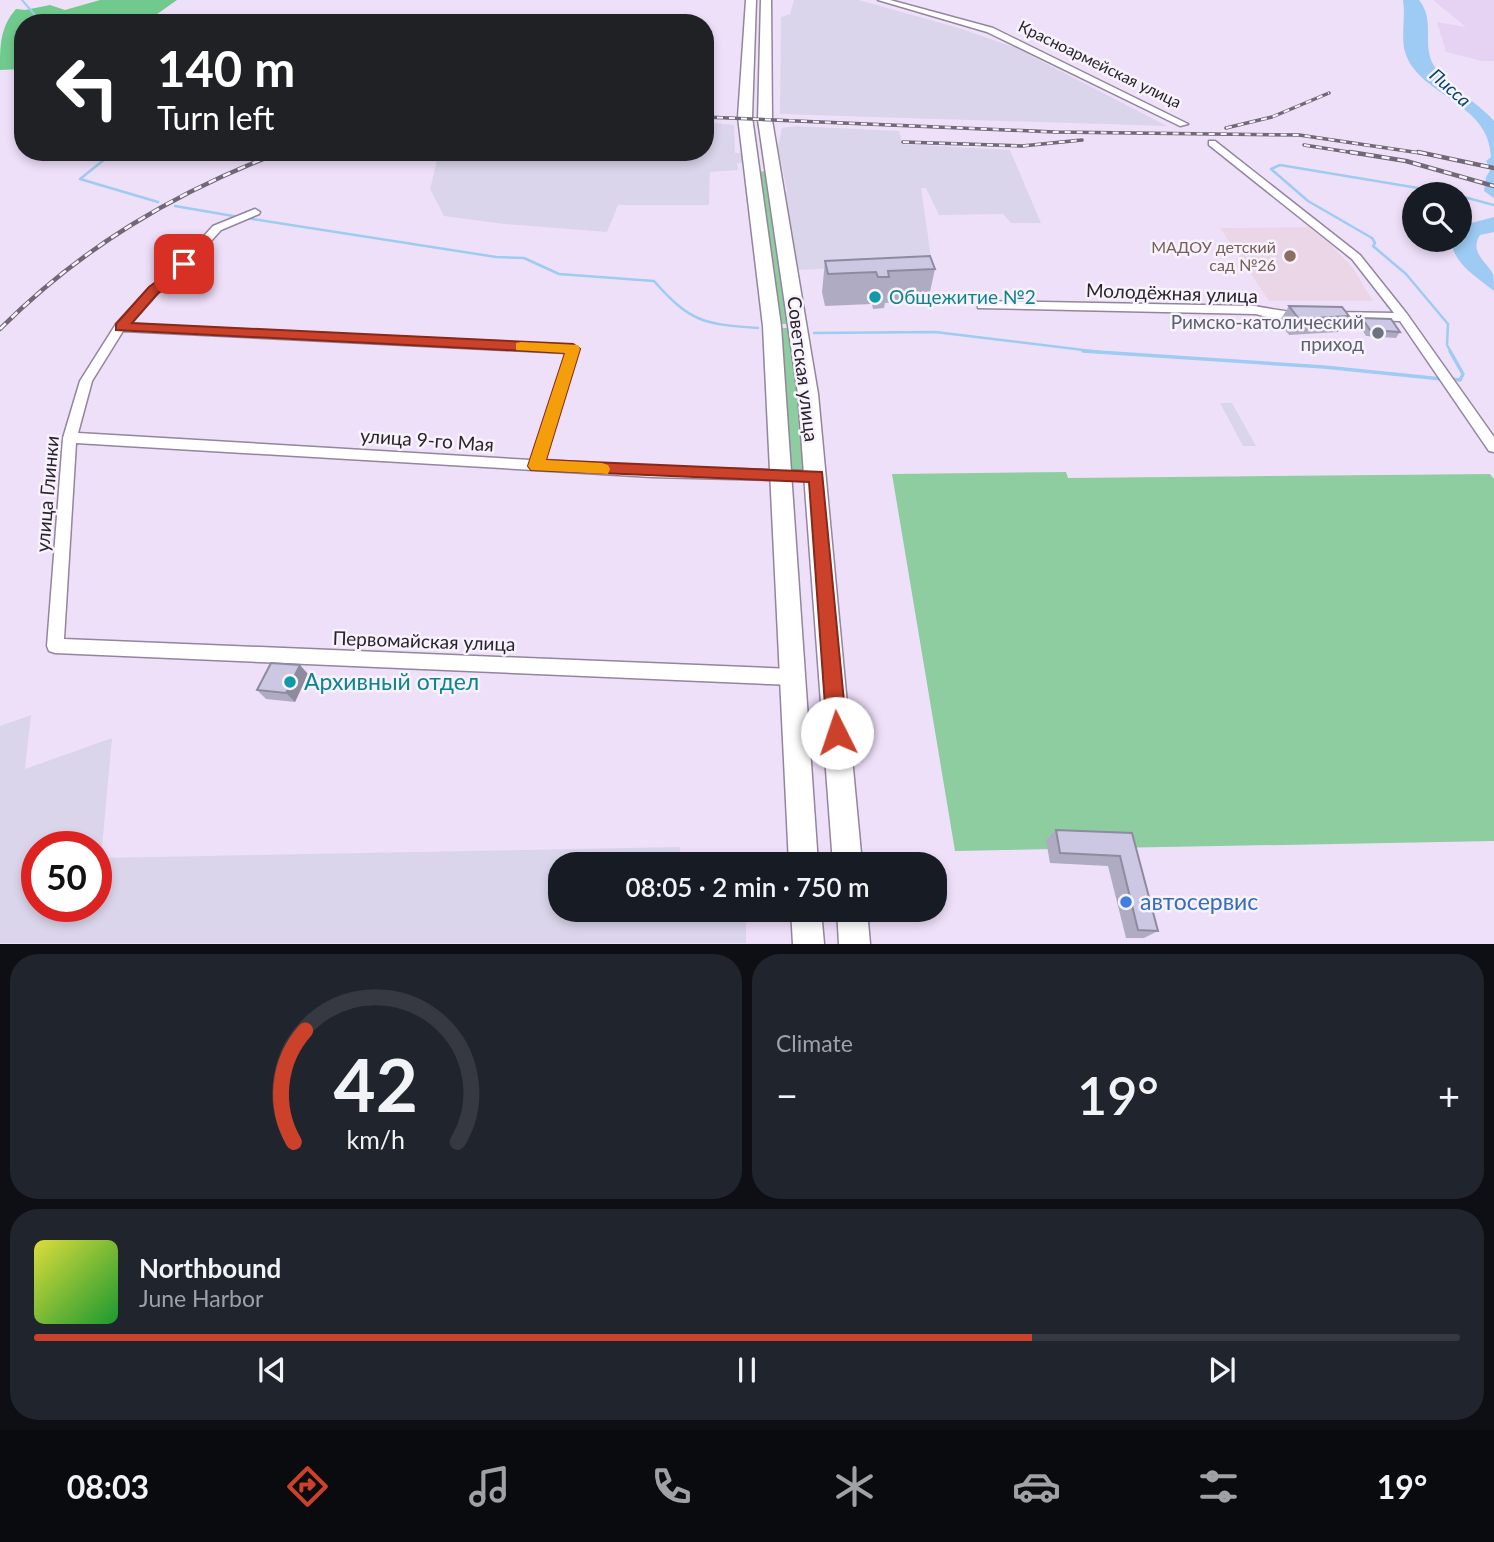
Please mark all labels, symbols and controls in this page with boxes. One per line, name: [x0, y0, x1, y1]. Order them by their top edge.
street label: Красноармейская улица: [1016, 16, 1185, 111]
text: 140 m: [157, 39, 295, 97]
icon: left: [42, 42, 133, 133]
water label: Писса: [1426, 64, 1476, 111]
text: Turn left: [157, 98, 274, 137]
map controls: [1402, 182, 1472, 252]
button: search: [1402, 182, 1472, 252]
pin: [154, 234, 214, 294]
place label: МАДОУ детский сад №26: [1151, 237, 1276, 274]
icon: arrive: [165, 245, 203, 283]
marker: МАДОУ детский сад №26: [1282, 248, 1298, 264]
street label: Молодёжная улица: [1086, 278, 1258, 307]
place label: Общежитие №2: [889, 285, 1036, 308]
marker: Общежитие №2: [867, 289, 883, 305]
street label: Советская улица: [783, 295, 824, 443]
place label: Римско-католический приход: [1171, 310, 1364, 355]
marker: Римско-католический приход: [1370, 325, 1386, 341]
street label: улица 9-го Мая: [359, 423, 495, 456]
street label: улица Глинки: [30, 435, 63, 553]
street label: Первомайская улица: [332, 626, 516, 655]
place label: Архивный отдел: [304, 667, 479, 695]
marker: Архивный отдел: [282, 674, 298, 690]
position arrow: [800, 696, 874, 770]
speed limit sign: 50: [21, 831, 112, 922]
text: 08:05 · 2 min · 750 m: [625, 871, 870, 903]
place label: автосервис: [1140, 887, 1258, 915]
marker: автосервис: [1118, 894, 1134, 910]
text: Climate: [776, 1029, 853, 1057]
text: 42: [334, 1041, 418, 1129]
text: 19°: [1077, 1064, 1159, 1126]
text: −: [776, 1072, 798, 1118]
text: +: [1438, 1072, 1460, 1118]
text: km/h: [347, 1124, 405, 1154]
text: Northbound: [139, 1252, 281, 1284]
text: June Harbor: [139, 1284, 263, 1312]
icon: previous: [253, 1351, 291, 1389]
icon: pause: [728, 1351, 766, 1389]
icon: next: [1203, 1351, 1241, 1389]
icon: directions: [283, 1462, 332, 1511]
icon: music: [465, 1462, 514, 1511]
icon: phone: [647, 1462, 696, 1511]
icon: climate: [830, 1462, 879, 1511]
icon: car: [1012, 1462, 1061, 1511]
icon: filters: [1194, 1462, 1243, 1511]
text: 08:03: [67, 1467, 149, 1506]
text: 19°: [1377, 1467, 1427, 1506]

